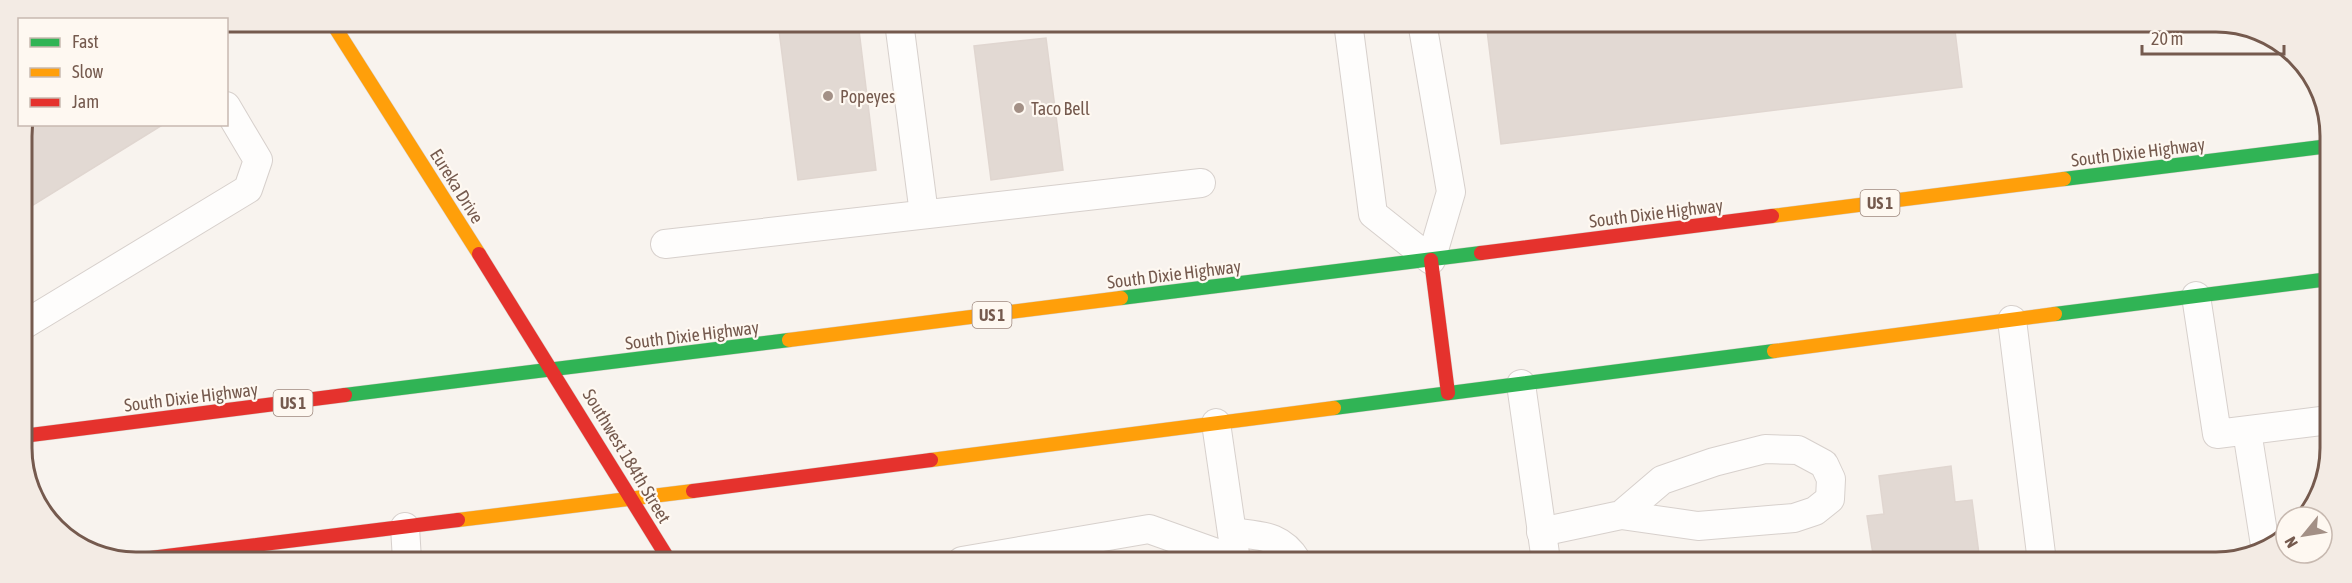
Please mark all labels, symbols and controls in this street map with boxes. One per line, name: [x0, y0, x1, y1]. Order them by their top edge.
legend: [18, 18, 228, 126]
scale bar: [2142, 18, 2284, 56]
text: 20 m: [2151, 28, 2183, 49]
text: Fast: [72, 31, 99, 52]
text: Slow: [72, 61, 103, 82]
place label: Popeyes: [840, 86, 895, 107]
marker: Popeyes: [821, 89, 835, 103]
text: Jam: [72, 91, 99, 112]
place label: Taco Bell: [1031, 98, 1090, 119]
marker: Taco Bell: [1012, 101, 1026, 115]
street label: South Dixie Highway: [2070, 133, 2206, 171]
street label: Eureka Drive: [426, 145, 488, 227]
road number: US 1: [1860, 190, 1900, 216]
street label: South Dixie Highway: [1588, 194, 1724, 232]
street label: South Dixie Highway: [1106, 255, 1242, 293]
road number: US 1: [972, 302, 1012, 328]
street label: South Dixie Highway: [624, 316, 760, 354]
street label: South Dixie Highway: [123, 378, 259, 416]
street label: Southwest 184th Street: [579, 385, 675, 527]
road number: US 1: [274, 390, 312, 416]
north arrow: [2274, 505, 2334, 565]
text: N: [2281, 534, 2301, 551]

